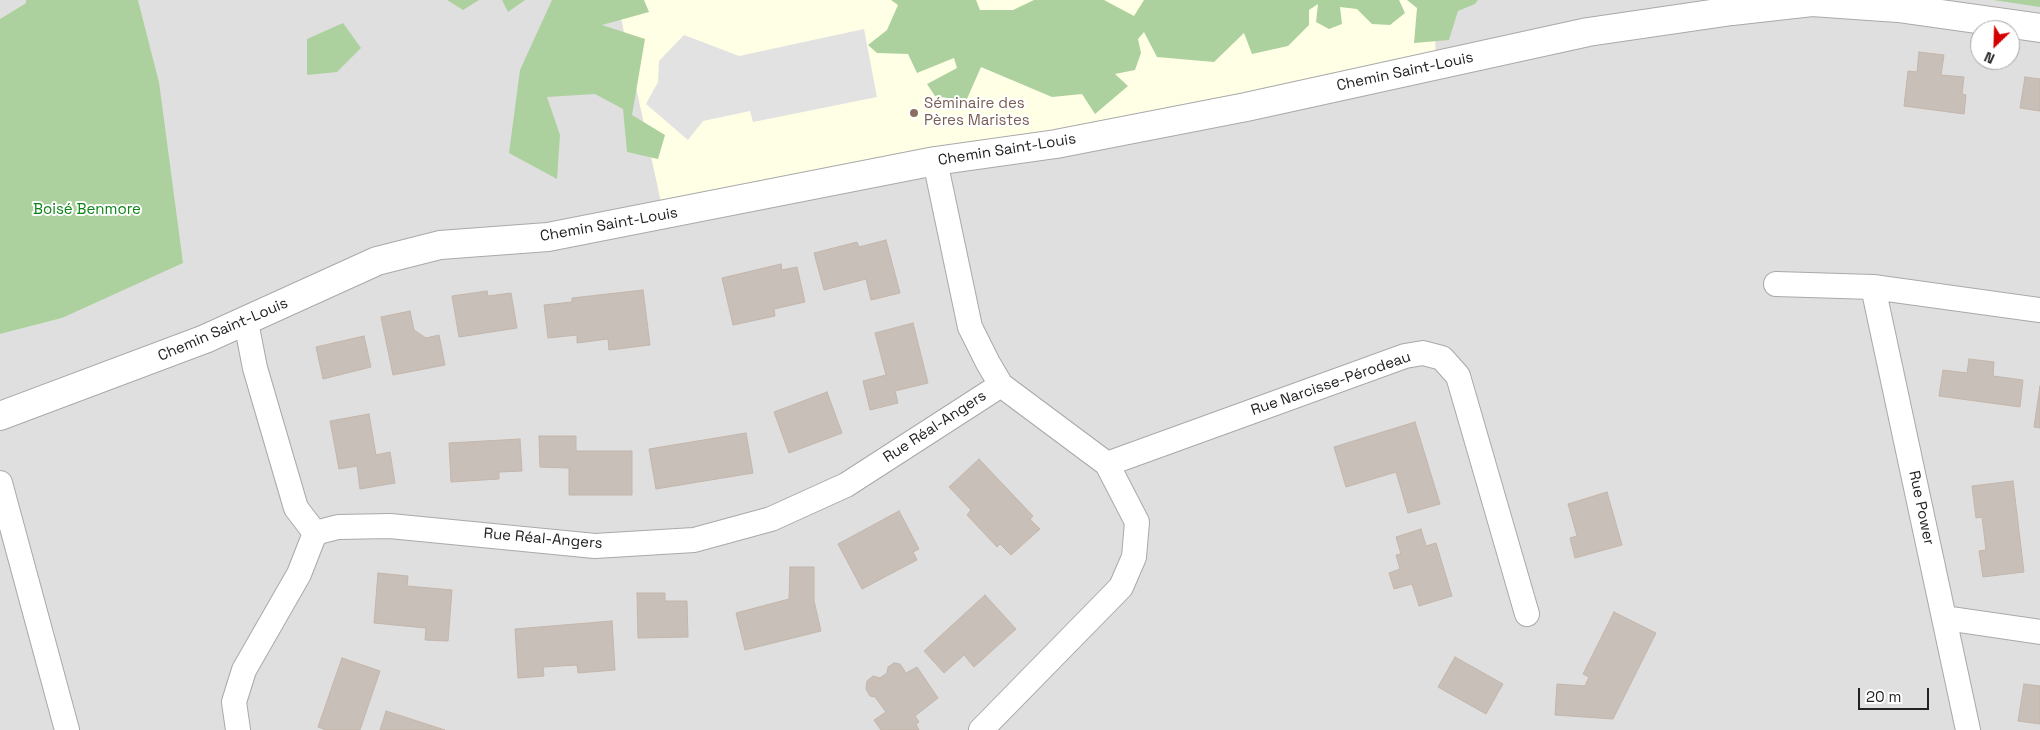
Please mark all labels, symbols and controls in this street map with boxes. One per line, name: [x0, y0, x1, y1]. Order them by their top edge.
north arrow: [1970, 20, 2020, 70]
text: N: [1981, 48, 1997, 68]
street label: Chemin Saint-Louis: [1335, 49, 1475, 95]
place label: Séminaire des Pères Maristes: [924, 95, 1030, 130]
marker: Séminaire des Pères Maristes: [908, 107, 920, 119]
street label: Chemin Saint-Louis: [937, 130, 1077, 170]
park label: Boisé Benmore: [33, 201, 141, 219]
street label: Chemin Saint-Louis: [539, 204, 679, 246]
street label: Chemin Saint-Louis: [155, 294, 291, 366]
street label: Rue Narcisse-Pérodeau: [1249, 348, 1413, 420]
street label: Rue Réal-Angers: [880, 387, 990, 467]
street label: Rue Power: [1904, 469, 1938, 547]
street label: Rue Réal-Angers: [483, 525, 603, 553]
scale bar: [1860, 678, 1931, 710]
text: 20 m: [1866, 687, 1901, 706]

